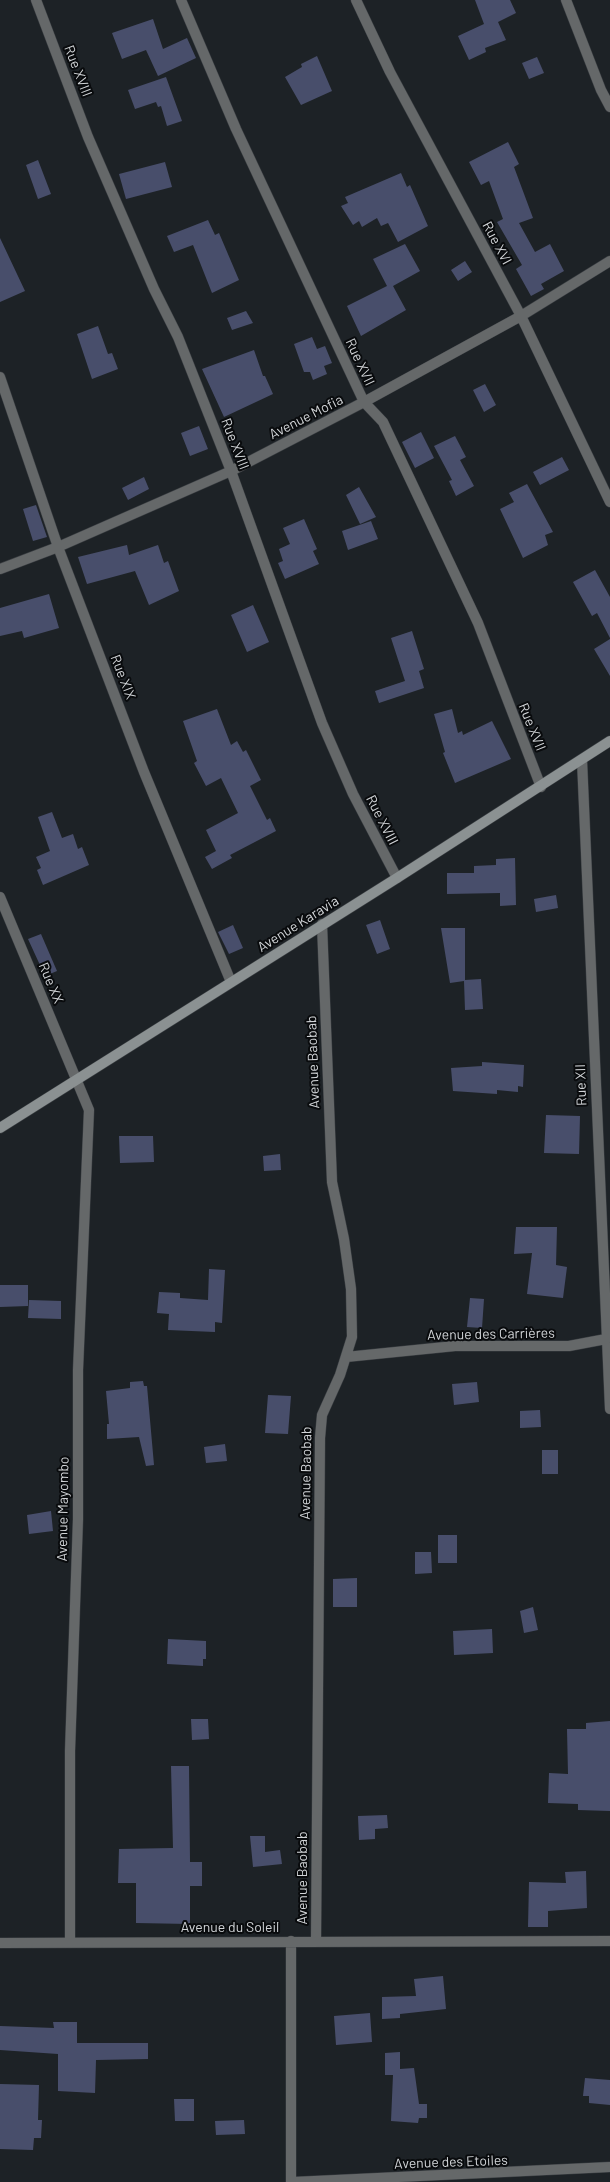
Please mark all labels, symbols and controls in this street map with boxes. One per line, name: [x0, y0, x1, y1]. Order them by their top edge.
street label: Rue XVIII: [61, 43, 95, 99]
street label: Rue XVI: [479, 219, 515, 267]
street label: Rue XVII: [342, 336, 378, 388]
street label: Avenue Mofia: [266, 391, 346, 443]
street label: Rue XVIII: [218, 416, 252, 472]
street label: Rue XIX: [107, 652, 139, 702]
street label: Rue XVII: [515, 701, 549, 753]
street label: Rue XVIII: [362, 792, 402, 848]
street label: Avenue Karavia: [254, 892, 342, 956]
street label: Rue XX: [35, 960, 67, 1006]
street label: Avenue Baobab: [303, 1015, 323, 1109]
street label: Rue XII: [572, 1064, 590, 1106]
street label: Avenue des Carrières: [427, 1324, 555, 1344]
street label: Avenue Baobab: [297, 1426, 315, 1520]
street label: Avenue Mayombo: [54, 1456, 72, 1562]
street label: Avenue Baobab: [294, 1831, 310, 1925]
street label: Avenue du Soleil: [181, 1919, 279, 1935]
street label: Avenue des Etoiles: [394, 2152, 508, 2172]

